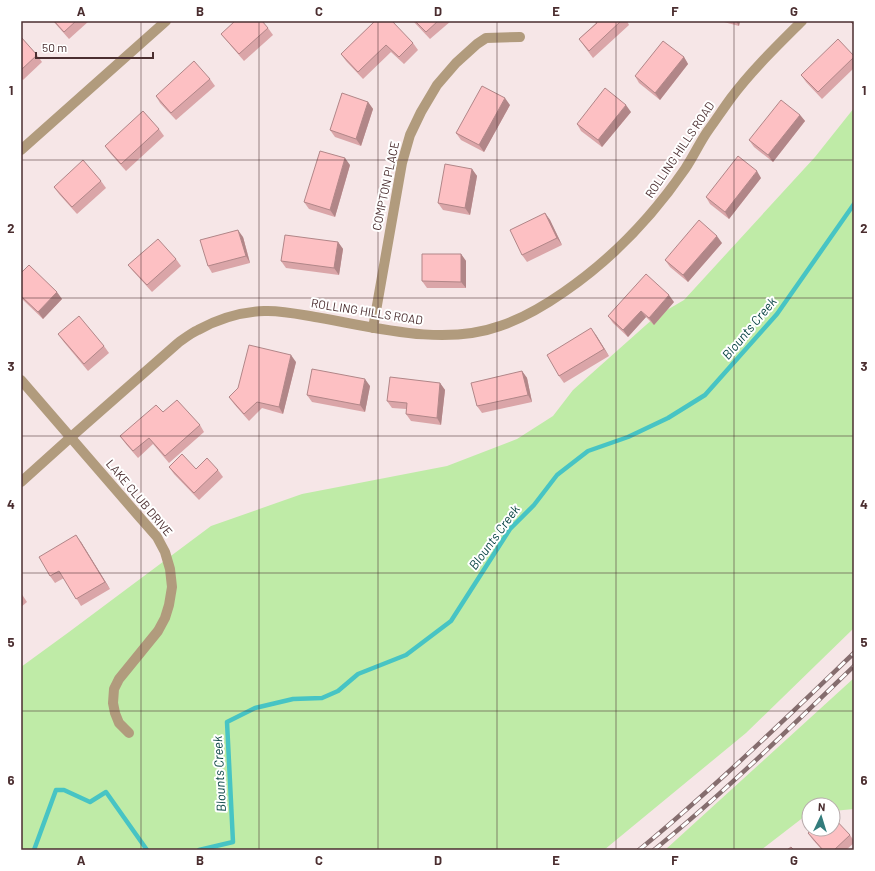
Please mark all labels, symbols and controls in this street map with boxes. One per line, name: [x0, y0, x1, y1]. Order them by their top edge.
text: A: [77, 3, 86, 19]
text: B: [196, 3, 204, 19]
text: C: [315, 3, 323, 19]
text: D: [434, 3, 442, 19]
text: E: [552, 3, 560, 19]
text: F: [671, 3, 679, 19]
text: G: [790, 3, 798, 19]
scale bar: [36, 34, 153, 60]
text: 50 m: [42, 40, 67, 54]
text: 1: [9, 82, 13, 98]
text: 1: [862, 82, 866, 98]
street label: ROLLING HILLS ROAD: [642, 99, 717, 200]
street label: COMPTON PLACE: [369, 140, 401, 232]
text: 2: [7, 220, 15, 236]
text: 2: [860, 220, 868, 236]
water label: Blounts Creek: [718, 293, 780, 362]
street label: ROLLING HILLS ROAD: [310, 295, 424, 327]
text: 3: [7, 358, 15, 374]
text: 3: [860, 358, 868, 374]
street label: LAKE CLUB DRIVE: [104, 456, 176, 538]
text: 4: [7, 496, 15, 512]
text: 4: [860, 496, 868, 512]
water label: Blounts Creek: [465, 501, 523, 573]
text: 5: [7, 634, 15, 650]
text: 5: [860, 634, 868, 650]
water label: Blounts Creek: [209, 735, 229, 813]
text: 6: [8, 772, 15, 788]
text: 6: [861, 772, 868, 788]
north arrow: [801, 797, 841, 837]
text: N: [818, 800, 826, 813]
text: A: [77, 852, 86, 868]
text: B: [196, 852, 204, 868]
text: C: [315, 852, 323, 868]
text: D: [434, 852, 442, 868]
text: E: [552, 852, 560, 868]
text: F: [671, 852, 679, 868]
text: G: [790, 852, 798, 868]

